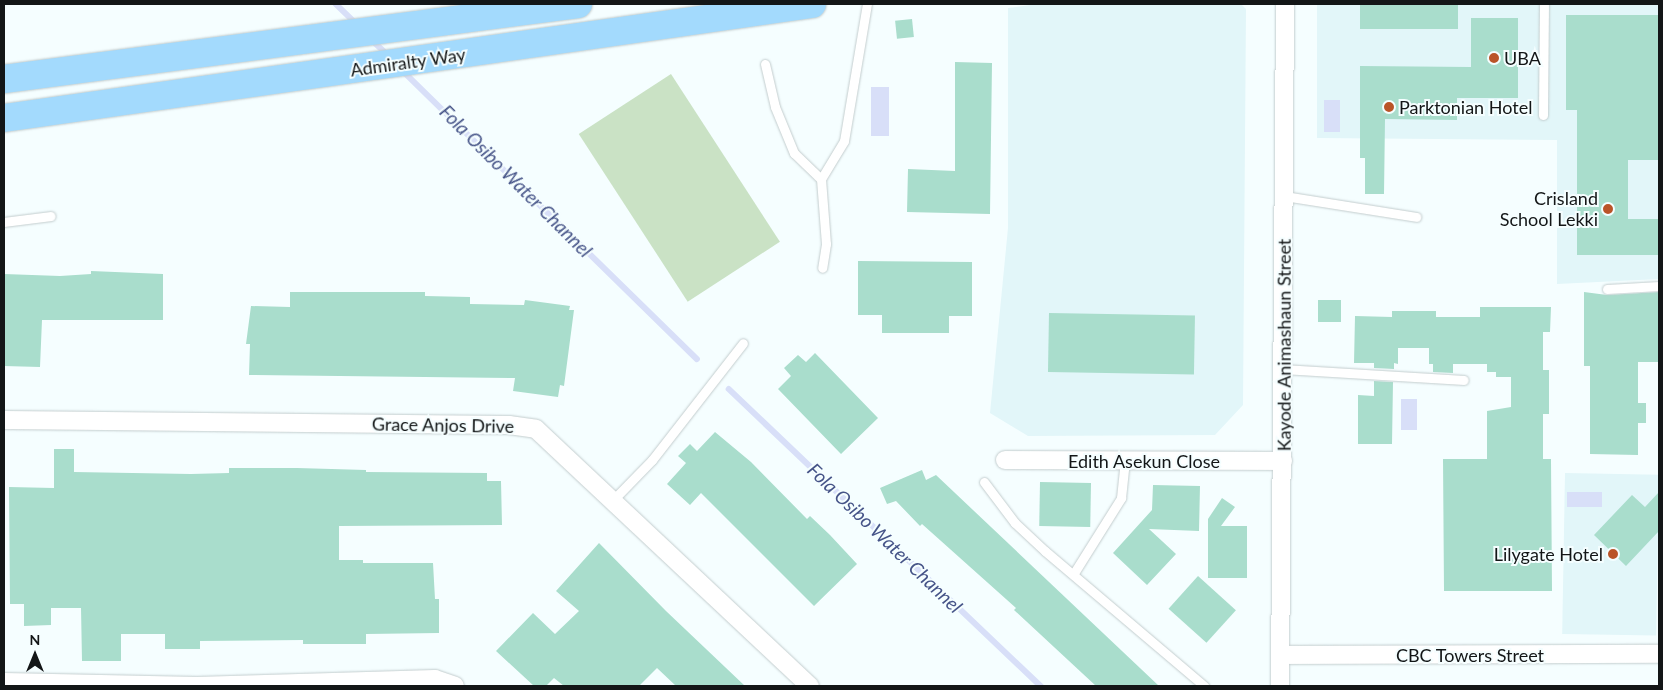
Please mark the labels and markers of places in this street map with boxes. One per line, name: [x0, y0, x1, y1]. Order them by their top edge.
place label: UBA: [1504, 47, 1541, 69]
marker: UBA: [1488, 52, 1500, 64]
place label: Parktonian Hotel: [1399, 96, 1532, 118]
marker: Parktonian Hotel: [1383, 101, 1395, 113]
place label: Crisland School Lekki: [1500, 188, 1598, 230]
marker: Crisland School Lekki: [1602, 203, 1614, 215]
place label: Lilygate Hotel: [1494, 543, 1603, 565]
marker: Lilygate Hotel: [1607, 548, 1619, 560]

